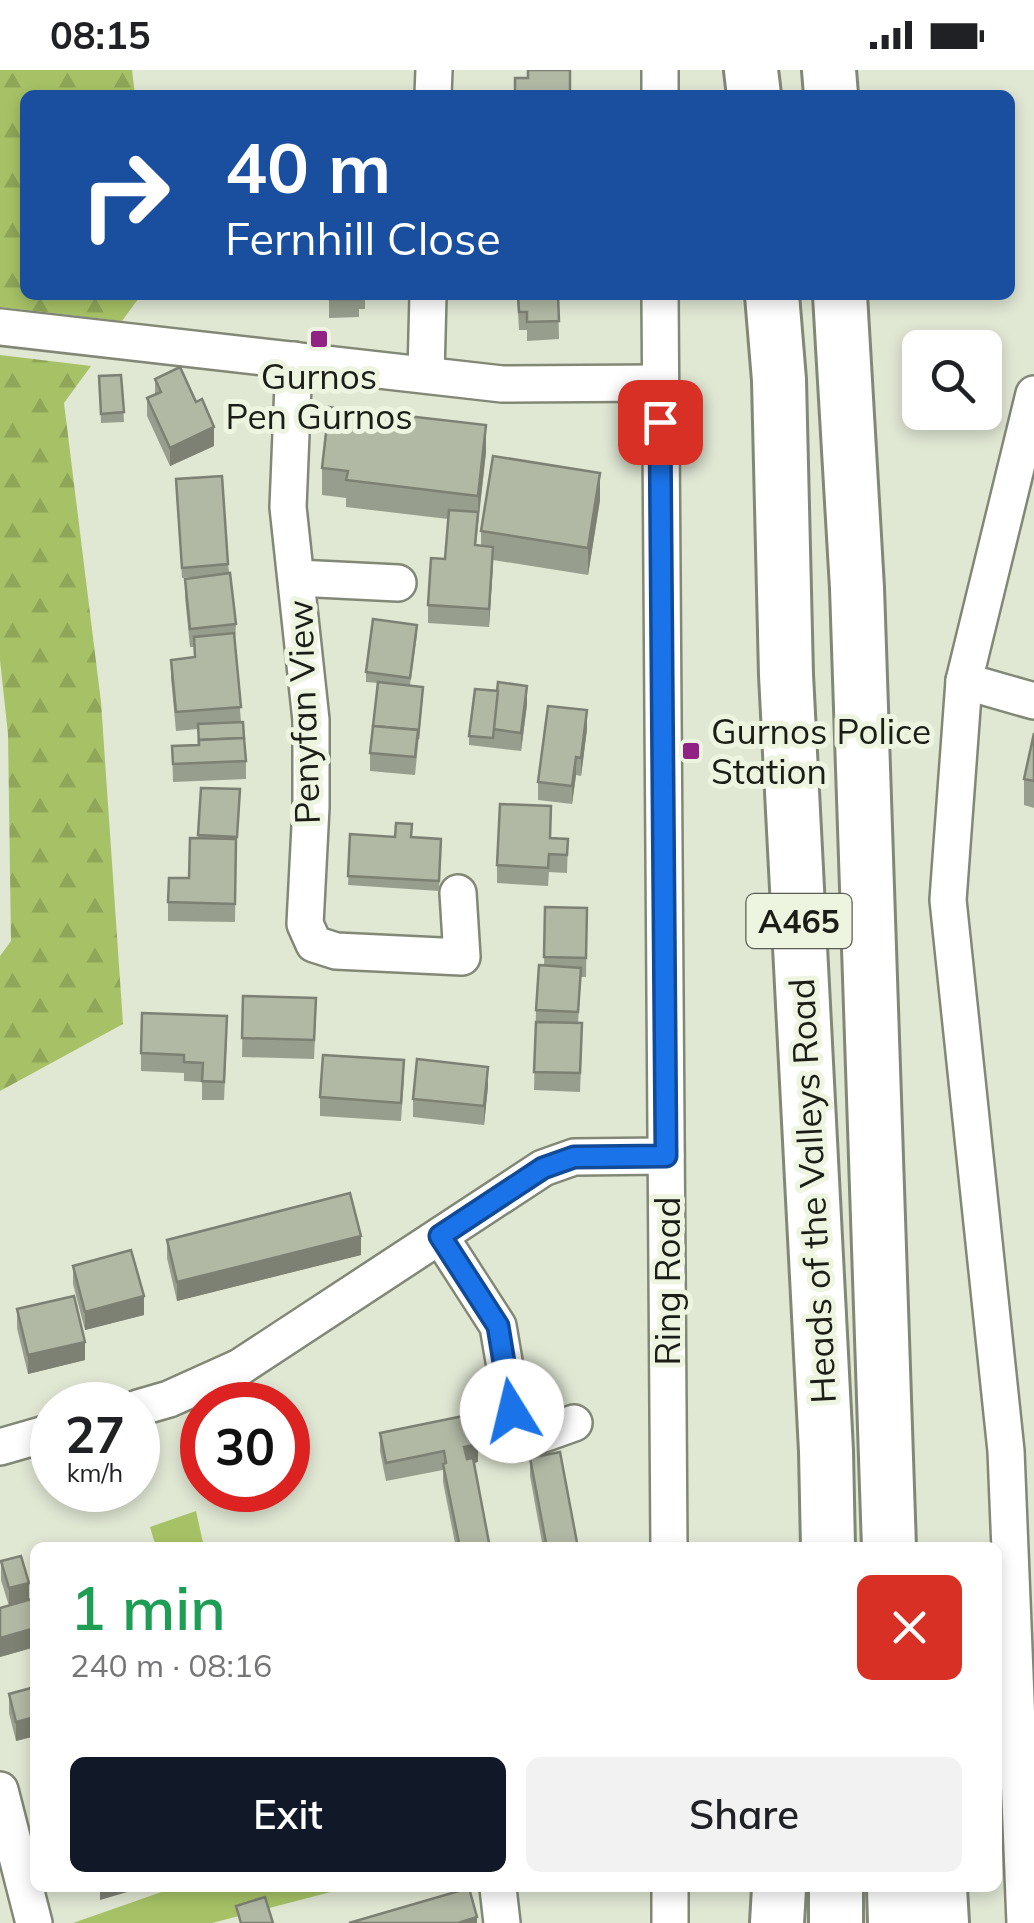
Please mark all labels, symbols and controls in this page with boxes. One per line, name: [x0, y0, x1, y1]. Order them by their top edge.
text: 08:15: [50, 11, 151, 59]
text: 40 m: [225, 123, 391, 211]
icon: right: [60, 130, 190, 260]
text: Fernhill Close: [225, 210, 501, 266]
marker: Gurnos Pen Gurnos: [308, 328, 330, 350]
map controls: [902, 330, 1002, 430]
button: search: [902, 330, 1002, 430]
place label: Gurnos Pen Gurnos: [225, 354, 413, 438]
pin: [618, 380, 703, 465]
icon: arrive: [633, 395, 688, 450]
street label: Penyfan View: [277, 599, 329, 825]
place label: Gurnos Police Station: [711, 709, 931, 793]
marker: Gurnos Police Station: [680, 740, 702, 762]
road number: A465: [746, 894, 852, 948]
street label: Heads of the Valleys Road: [779, 977, 845, 1405]
street label: Ring Road: [645, 1196, 689, 1366]
position arrow: [460, 1359, 564, 1463]
speed limit sign: 30: [180, 1382, 310, 1512]
text: 27: [65, 1403, 125, 1466]
text: km/h: [67, 1457, 123, 1488]
text: 1 min: [70, 1570, 226, 1645]
button: close: [857, 1575, 962, 1680]
text: 240 m · 08:16: [70, 1645, 272, 1685]
button: Exit: [70, 1757, 506, 1872]
button: Share: [526, 1757, 962, 1872]

